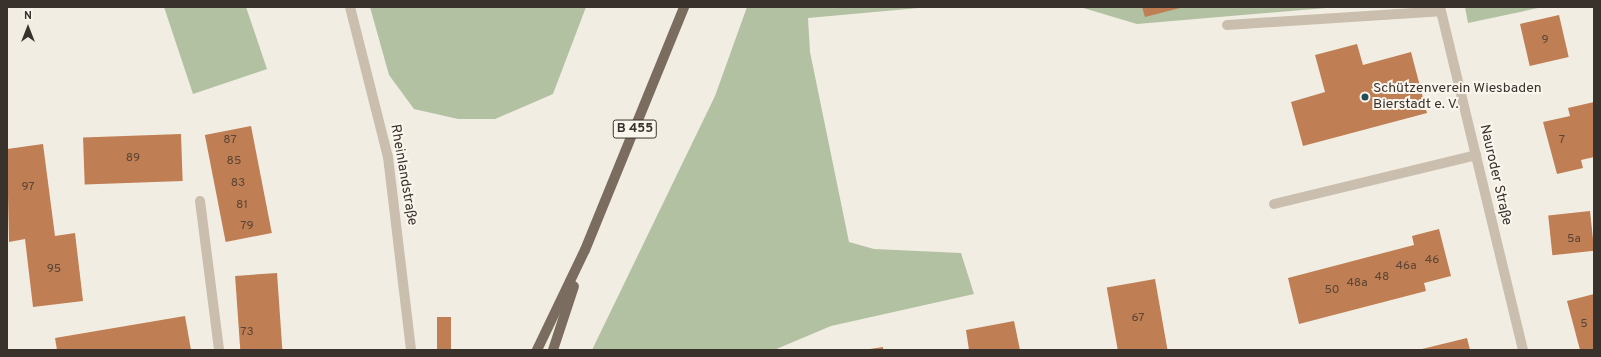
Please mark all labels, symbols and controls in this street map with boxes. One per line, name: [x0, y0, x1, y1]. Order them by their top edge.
north arrow: [8, 8, 48, 48]
text: N: [24, 9, 32, 23]
house number: 9: [1541, 34, 1549, 48]
place label: Schützenverein Wiesbaden Bierstadt e. V.: [1373, 81, 1542, 114]
marker: Schützenverein Wiesbaden Bierstadt e. V.: [1360, 92, 1370, 102]
road number: B 455: [612, 118, 658, 140]
street label: Rheinlandstraße: [386, 123, 420, 227]
street label: Nauroder Straße: [1475, 123, 1515, 227]
house number: 87: [223, 134, 237, 148]
house number: 7: [1559, 134, 1565, 148]
house number: 89: [126, 152, 140, 166]
house number: 85: [227, 155, 241, 169]
house number: 83: [231, 177, 245, 191]
house number: 97: [21, 181, 35, 195]
house number: 81: [236, 199, 248, 213]
house number: 79: [240, 220, 254, 234]
house number: 5a: [1567, 233, 1581, 247]
house number: 46: [1425, 254, 1439, 268]
house number: 46a: [1396, 260, 1416, 274]
house number: 95: [47, 263, 61, 277]
house number: 48: [1375, 271, 1389, 285]
house number: 48a: [1346, 277, 1368, 291]
house number: 50: [1324, 284, 1340, 298]
house number: 67: [1131, 312, 1145, 326]
house number: 5: [1580, 318, 1588, 332]
house number: 73: [240, 326, 254, 340]

